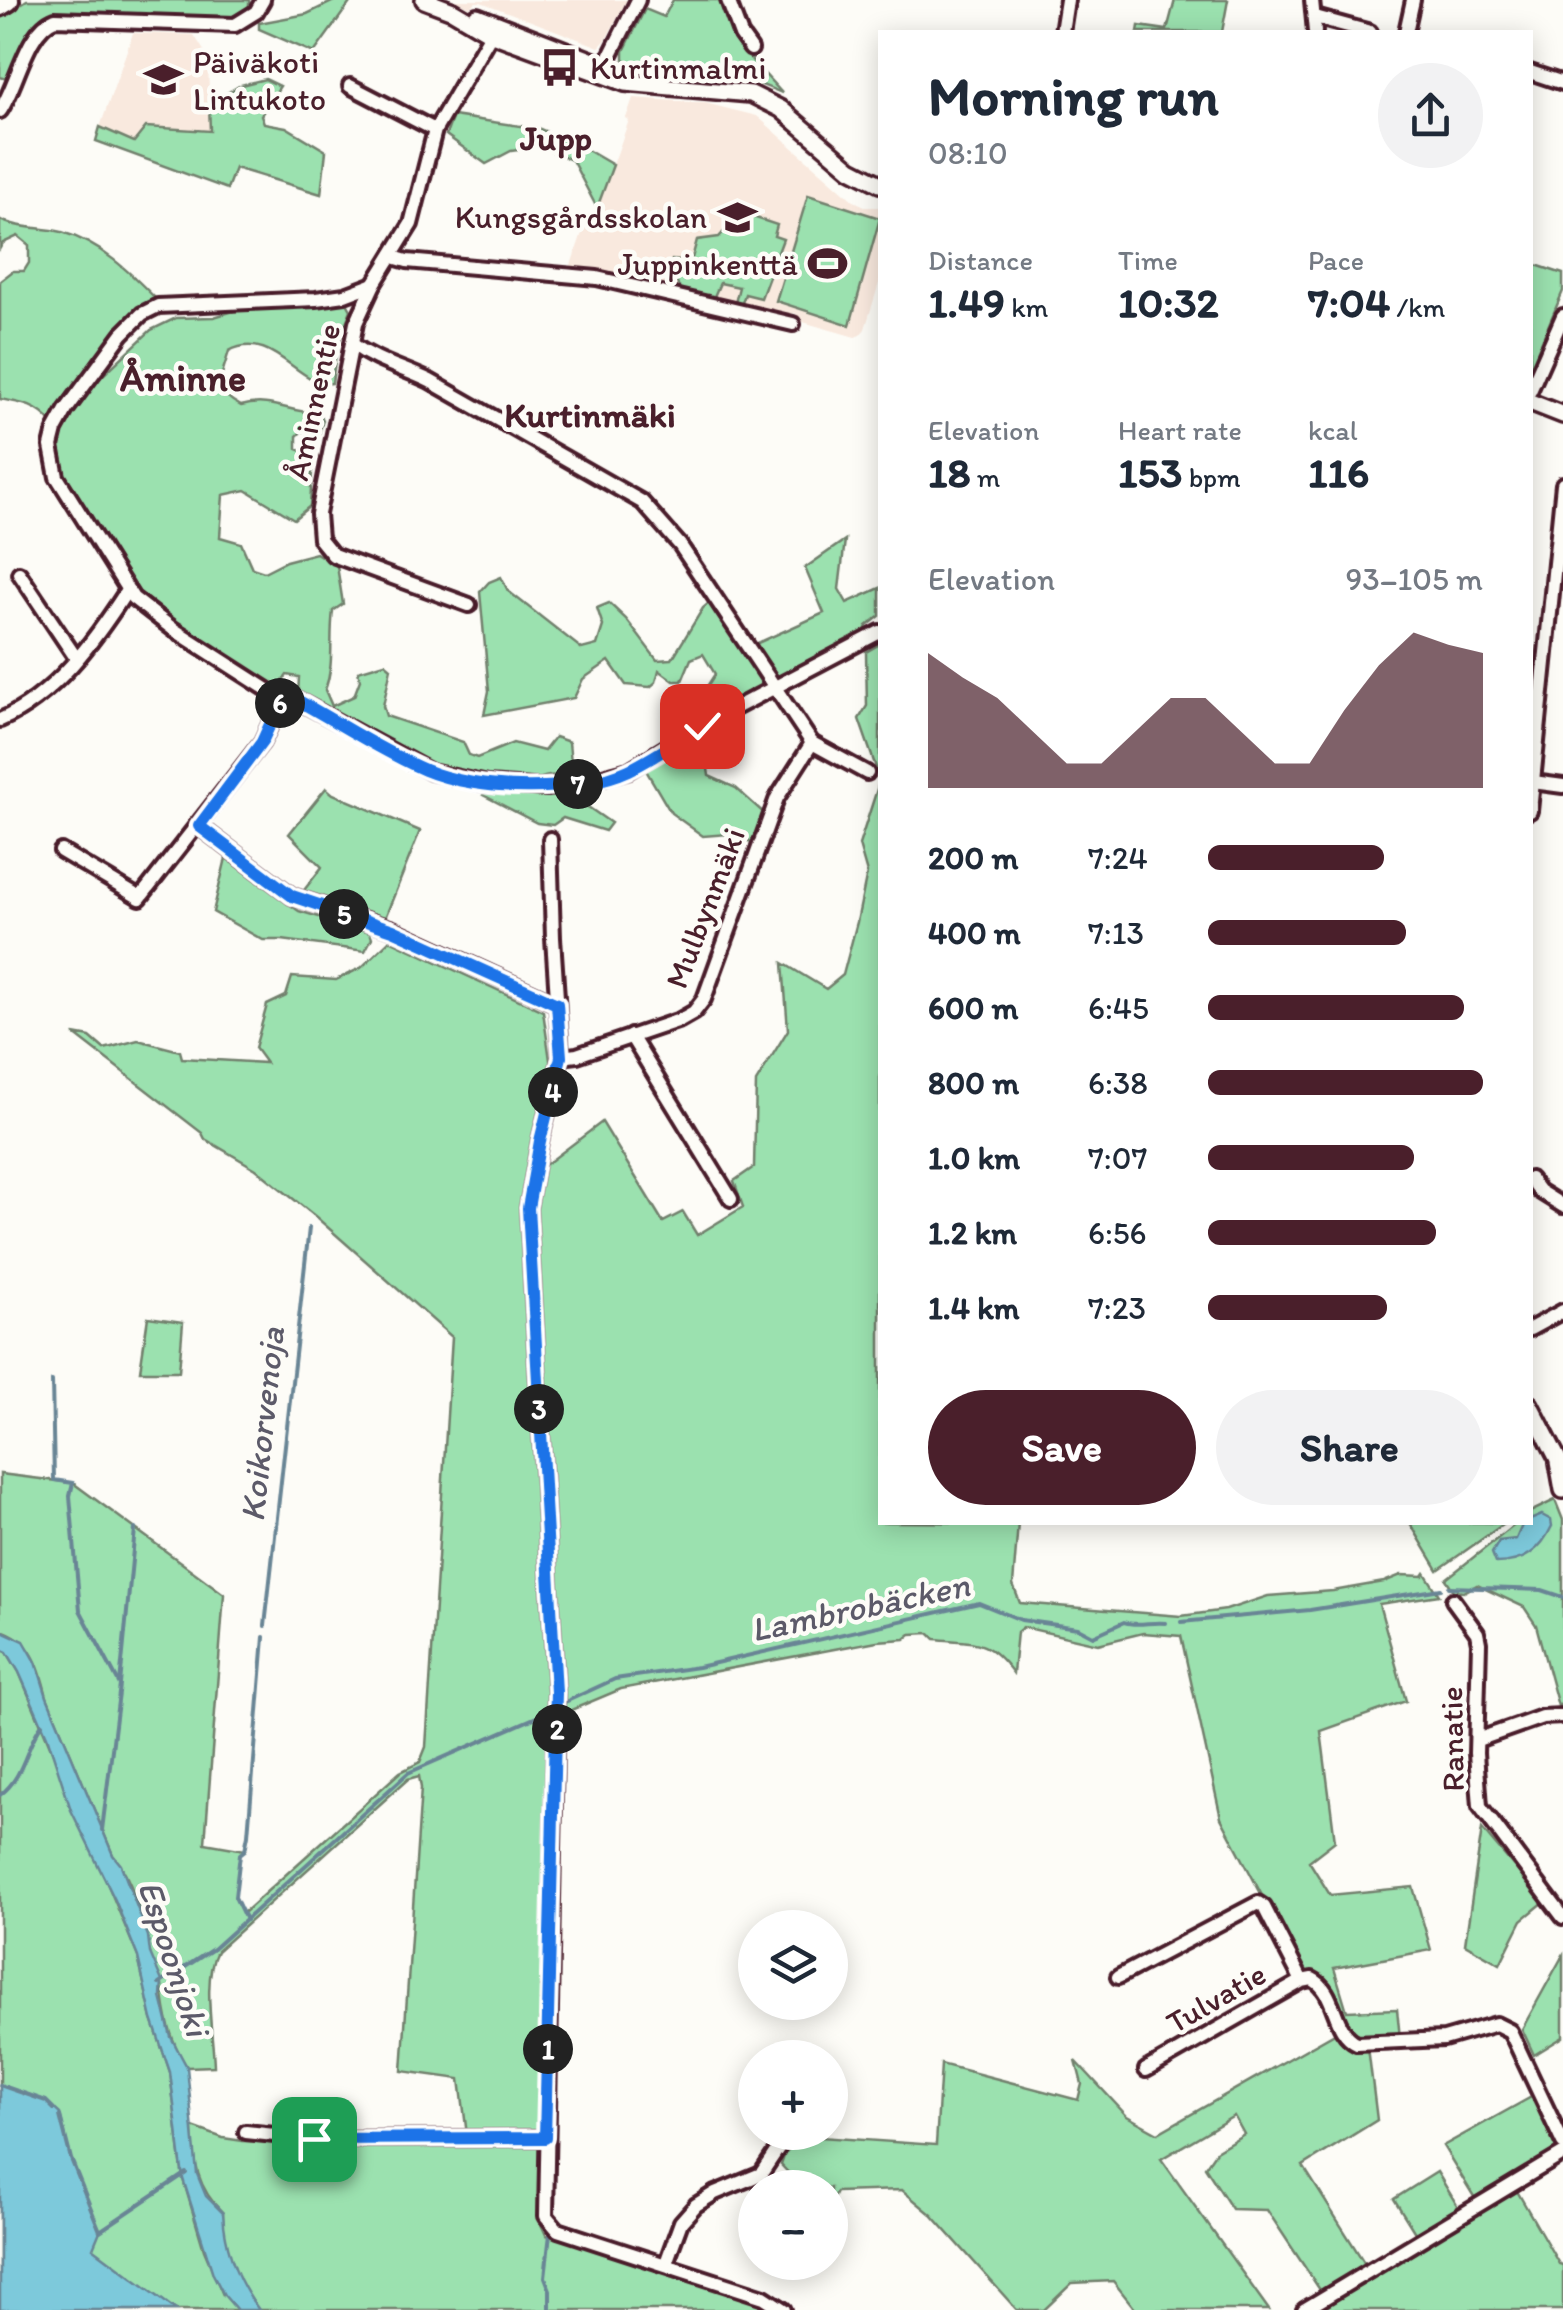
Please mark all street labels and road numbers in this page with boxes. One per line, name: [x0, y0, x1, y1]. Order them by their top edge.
street label: Åminnentie: [278, 320, 348, 484]
street label: Mulbynmäki: [657, 822, 753, 994]
street label: Ranatie: [1432, 1686, 1472, 1792]
street label: Tulvatie: [1160, 1954, 1272, 2042]

